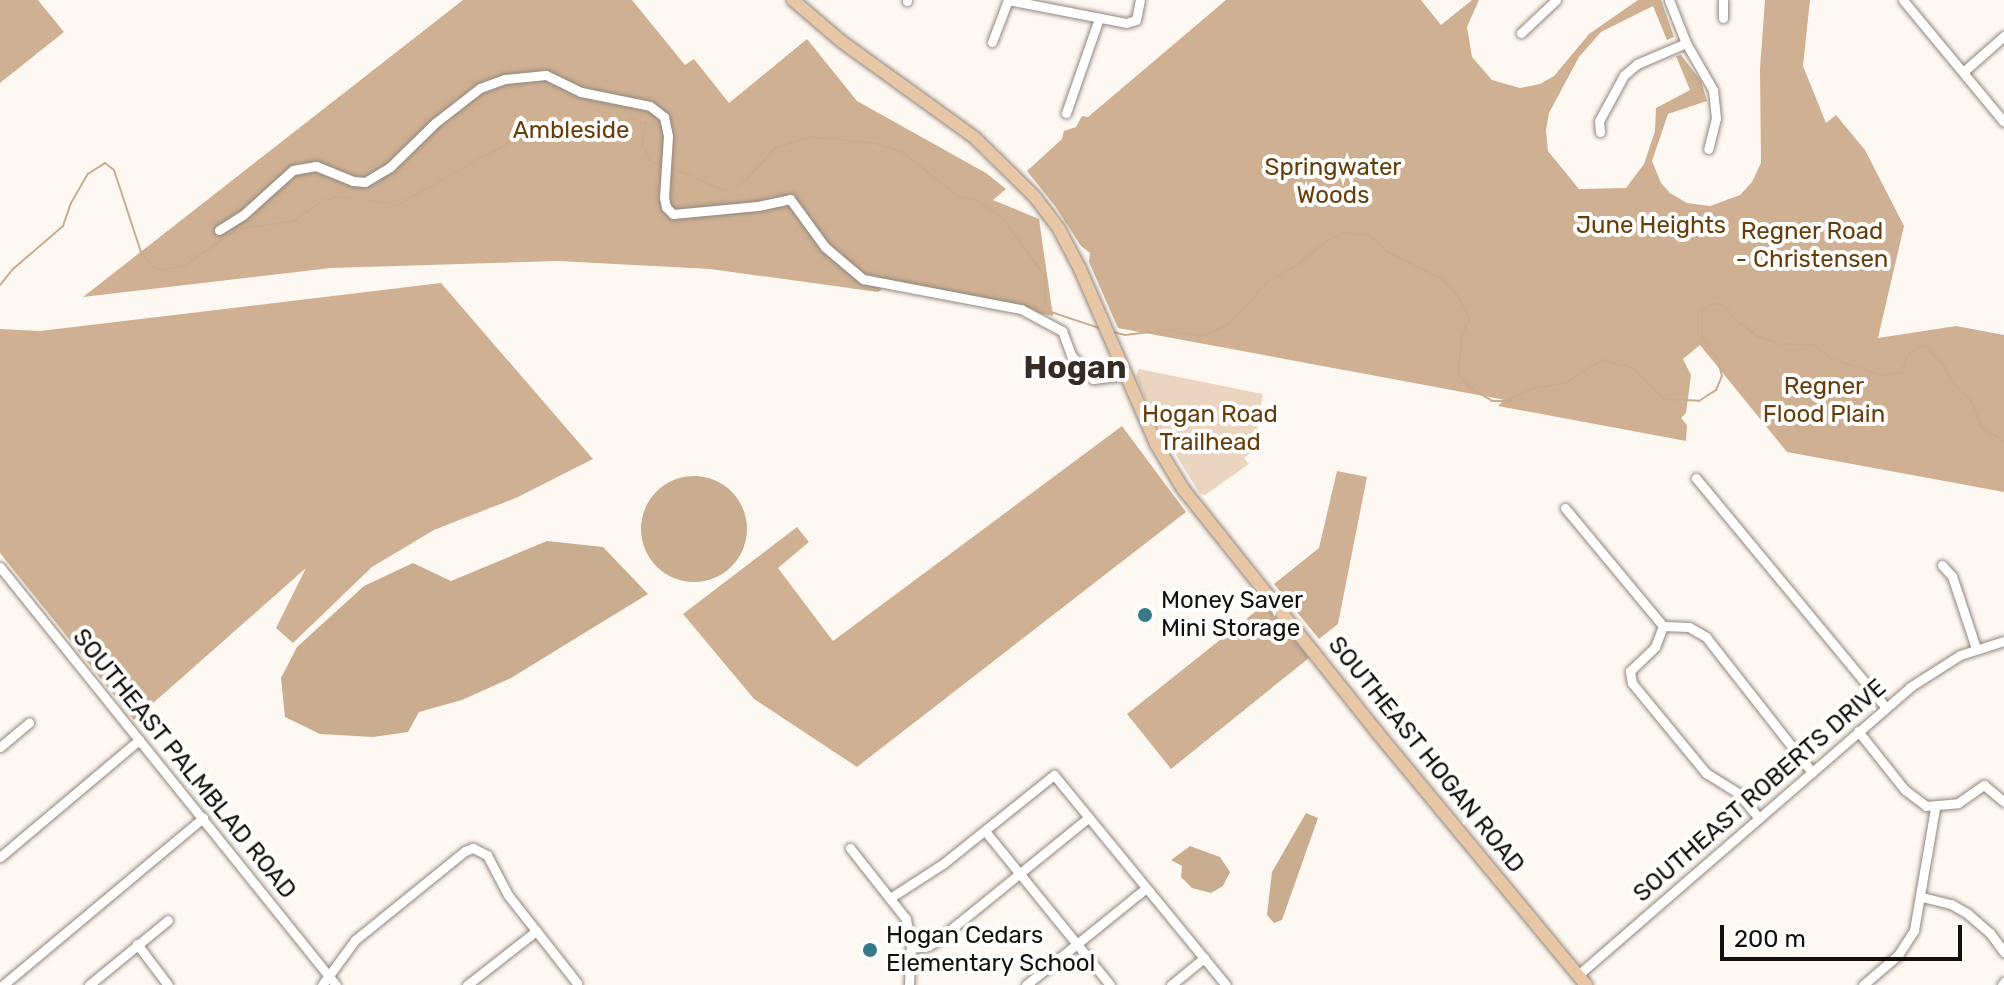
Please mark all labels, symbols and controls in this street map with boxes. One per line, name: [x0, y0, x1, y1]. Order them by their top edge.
park label: Ambleside: [513, 117, 629, 145]
park label: Springwater Woods: [1265, 154, 1401, 210]
park label: June Heights: [1576, 212, 1726, 240]
park label: Regner Road - Christensen: [1736, 218, 1888, 274]
district label: Hogan: [1023, 348, 1127, 386]
park label: Regner Flood Plain: [1763, 373, 1885, 429]
park label: Hogan Road Trailhead: [1142, 401, 1278, 457]
place label: Money Saver Mini Storage: [1161, 587, 1304, 643]
marker: Money Saver Mini Storage: [1136, 606, 1154, 624]
street label: SOUTHEAST PALMBLAD ROAD: [66, 623, 302, 905]
street label: SOUTHEAST HOGAN ROAD: [1322, 631, 1530, 879]
street label: SOUTHEAST ROBERTS DRIVE: [1628, 673, 1892, 909]
scale bar: [1724, 909, 1966, 959]
place label: Hogan Cedars Elementary School: [886, 922, 1096, 978]
text: 200 m: [1734, 925, 1806, 953]
marker: Hogan Cedars Elementary School: [861, 941, 879, 959]

